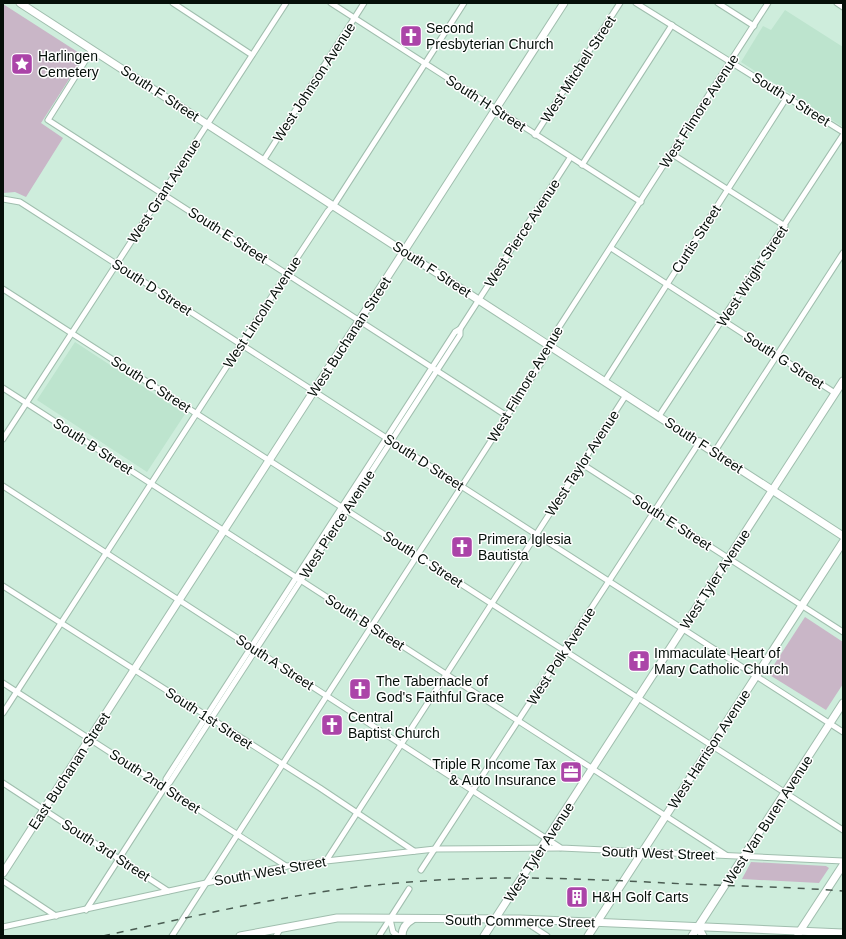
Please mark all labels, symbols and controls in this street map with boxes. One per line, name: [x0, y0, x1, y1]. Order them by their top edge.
street label: West Mitchell Street: [537, 12, 619, 125]
street label: West Johnson Avenue: [269, 19, 359, 145]
place label: Second Presbyterian Church: [426, 20, 554, 52]
church icon: Second Presbyterian Church: [398, 23, 424, 49]
place label: Harlingen Cemetery: [38, 48, 99, 80]
place icon: Harlingen Cemetery: [9, 51, 35, 77]
street label: West Filmore Avenue: [656, 51, 742, 171]
street label: South F Street: [118, 62, 202, 124]
street label: South J Street: [749, 69, 833, 129]
street label: South H Street: [443, 71, 529, 135]
street label: West Grant Avenue: [124, 136, 204, 246]
street label: West Pierce Avenue: [481, 176, 563, 290]
street label: Curtis Street: [668, 202, 724, 276]
street label: South E Street: [185, 203, 271, 267]
street label: West Wright Street: [713, 223, 791, 329]
street label: South F Street: [390, 238, 474, 300]
street label: West Lincoln Avenue: [220, 253, 304, 371]
street label: South D Street: [109, 255, 195, 319]
street label: West Buchanan Street: [304, 274, 394, 400]
street label: West Filmore Avenue: [484, 323, 566, 445]
street label: South G Street: [741, 328, 827, 392]
street label: South C Street: [108, 352, 194, 416]
street label: West Taylor Avenue: [542, 407, 622, 519]
street label: South B Street: [50, 414, 136, 478]
street label: South F Street: [662, 414, 746, 476]
street label: South D Street: [381, 430, 467, 494]
street label: West Pierce Avenue: [296, 467, 378, 581]
street label: South E Street: [629, 490, 715, 554]
street label: West Tyler Avenue: [677, 526, 753, 632]
street label: South C Street: [380, 527, 466, 591]
place label: Primera Iglesia Bautista: [478, 531, 572, 563]
church icon: Primera Iglesia Bautista: [449, 534, 475, 560]
street label: South B Street: [322, 590, 408, 654]
street label: West Polk Avenue: [523, 604, 599, 708]
street label: South A Street: [233, 631, 317, 693]
place label: Immaculate Heart of Mary Catholic Church: [654, 645, 789, 677]
church icon: Immaculate Heart of Mary Catholic Church: [626, 648, 652, 674]
place label: The Tabernacle of God's Faithful Grace: [376, 673, 504, 705]
church icon: The Tabernacle of God's Faithful Grace: [347, 676, 373, 702]
street label: South 1st Street: [163, 684, 256, 752]
street label: West Harrison Avenue: [664, 686, 754, 812]
street label: East Buchanan Street: [25, 709, 113, 832]
place label: Central Baptist Church: [348, 709, 440, 741]
church icon: Central Baptist Church: [319, 712, 345, 738]
street label: South 2nd Street: [107, 746, 204, 816]
street label: West Van Buren Avenue: [720, 752, 816, 888]
place label: Triple R Income Tax & Auto Insurance: [432, 756, 556, 788]
office icon: Triple R Income Tax & Auto Insurance: [558, 759, 584, 785]
street label: West Tyler Avenue: [501, 799, 577, 905]
street label: South 3rd Street: [59, 816, 153, 885]
street label: South West Street: [601, 843, 715, 863]
street label: South West Street: [213, 853, 327, 889]
building icon: H&H Golf Carts: [564, 884, 590, 910]
place label: H&H Golf Carts: [592, 889, 688, 905]
street label: South Commerce Street: [445, 912, 595, 930]

